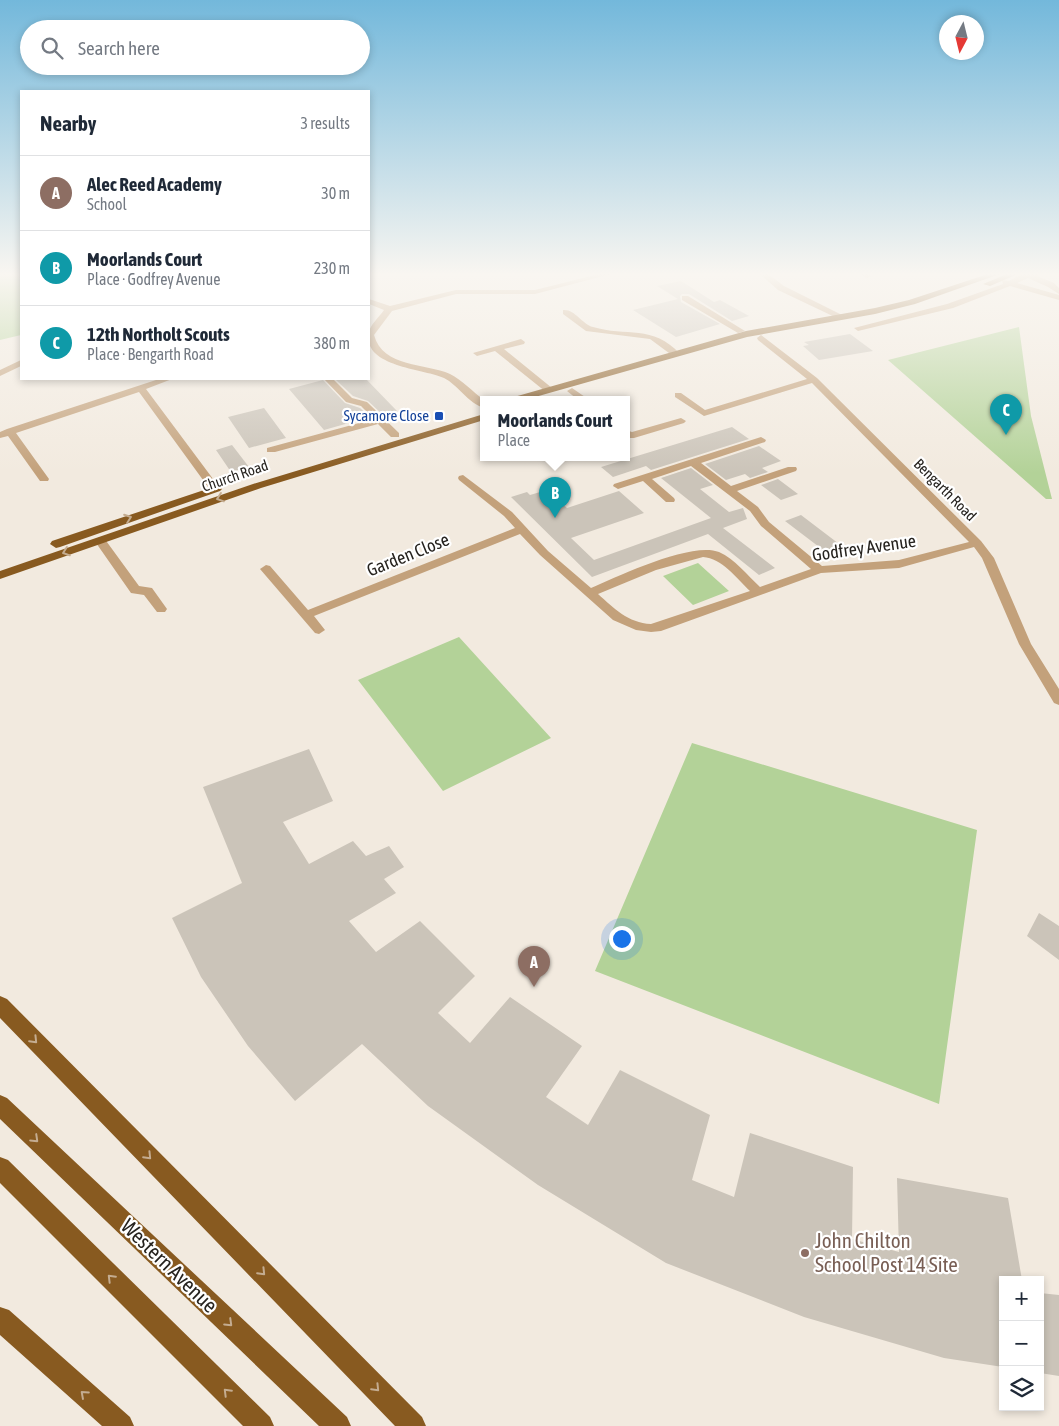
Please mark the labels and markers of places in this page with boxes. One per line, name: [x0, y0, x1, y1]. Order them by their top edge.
pin: C: [990, 394, 1022, 435]
place label: Sycamore Close: [343, 407, 429, 424]
marker: Sycamore Close: [433, 410, 445, 422]
pin: B: [539, 477, 571, 518]
pin: A: [518, 946, 550, 987]
place label: John Chilton School Post 14 Site: [815, 1228, 958, 1276]
marker: John Chilton School Post 14 Site: [799, 1247, 811, 1259]

